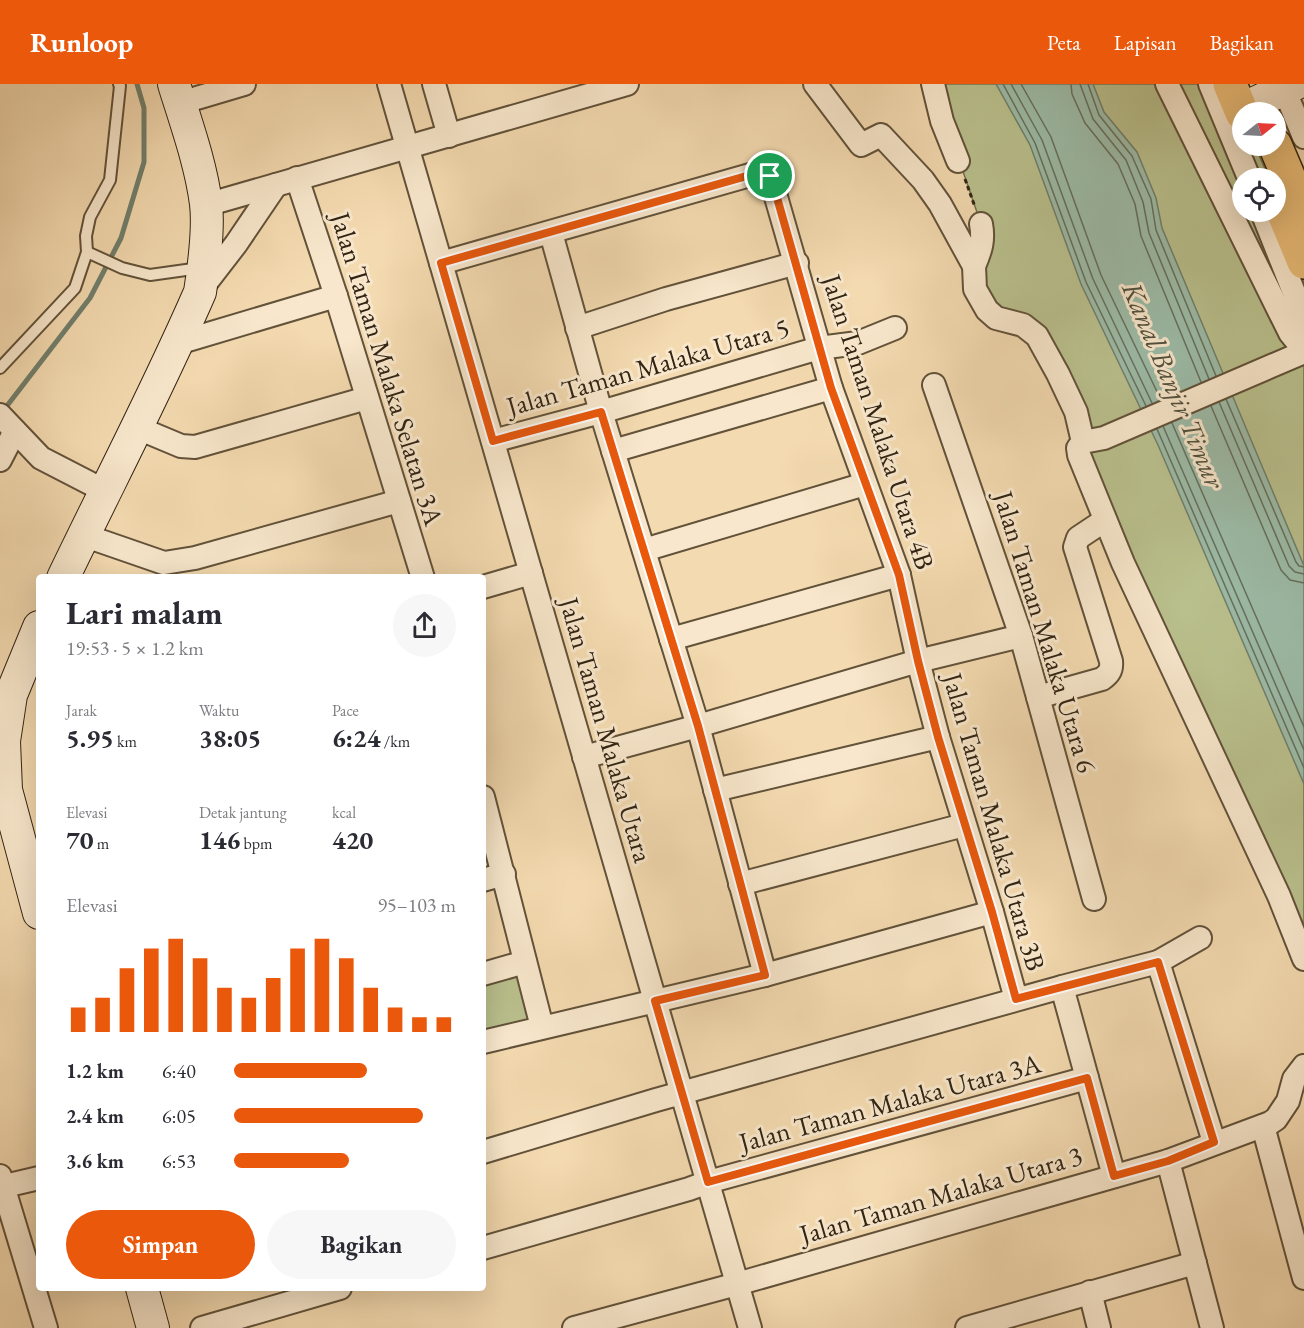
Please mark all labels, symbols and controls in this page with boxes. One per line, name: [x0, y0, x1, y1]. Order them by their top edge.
text: Runloop: [30, 24, 133, 60]
text: Peta: [1047, 29, 1081, 56]
text: Lapisan: [1114, 29, 1177, 56]
text: Bagikan: [1210, 29, 1274, 56]
north arrow: [1232, 102, 1286, 156]
map controls: [1232, 102, 1286, 222]
pin: [744, 150, 795, 201]
icon: arrive: [753, 159, 786, 192]
button: locate: [1232, 168, 1286, 222]
street label: Jalan Taman Malaka Selatan 3A: [323, 206, 452, 530]
street label: Jalan Taman Malaka Utara 4B: [814, 268, 943, 574]
water label: Kanal Banjir Timur: [1114, 275, 1234, 495]
street label: Jalan Taman Malaka Utara 5: [501, 309, 793, 424]
street label: Jalan Taman Malaka Utara 6: [985, 485, 1105, 777]
text: Lari malam: [66, 591, 223, 634]
street label: Jalan Taman Malaka Utara: [551, 591, 661, 867]
button: share: [393, 594, 456, 657]
text: 19:53 · 5 × 1.2 km: [66, 635, 204, 661]
street label: Jalan Taman Malaka Utara 3B: [935, 667, 1054, 975]
text: Jarak: [66, 700, 97, 721]
text: Waktu: [199, 700, 239, 721]
text: Pace: [332, 700, 359, 721]
text: 5.95: [66, 721, 114, 755]
text: 38:05: [199, 721, 261, 755]
text: 6:24: [332, 721, 381, 755]
text: km: [114, 731, 137, 752]
text: /km: [381, 731, 410, 752]
text: Elevasi: [66, 802, 107, 823]
text: Detak jantung: [199, 802, 287, 823]
text: kcal: [332, 802, 356, 823]
text: 70: [66, 823, 94, 857]
text: 146: [199, 823, 240, 857]
text: 420: [332, 823, 373, 857]
text: m: [94, 833, 109, 854]
text: bpm: [240, 833, 272, 854]
text: Elevasi: [66, 892, 118, 918]
text: 95–103 m: [377, 892, 456, 918]
street label: Jalan Taman Malaka Utara 3A: [733, 1045, 1045, 1160]
text: 1.2 km: [66, 1058, 124, 1084]
text: 6:40: [162, 1058, 196, 1084]
text: 2.4 km: [66, 1103, 124, 1129]
text: 6:05: [162, 1103, 196, 1129]
street label: Jalan Taman Malaka Utara 3: [794, 1137, 1086, 1252]
text: 3.6 km: [66, 1148, 124, 1174]
text: 6:53: [162, 1148, 196, 1174]
button: Simpan: [66, 1210, 255, 1279]
button: Bagikan: [267, 1210, 456, 1279]

